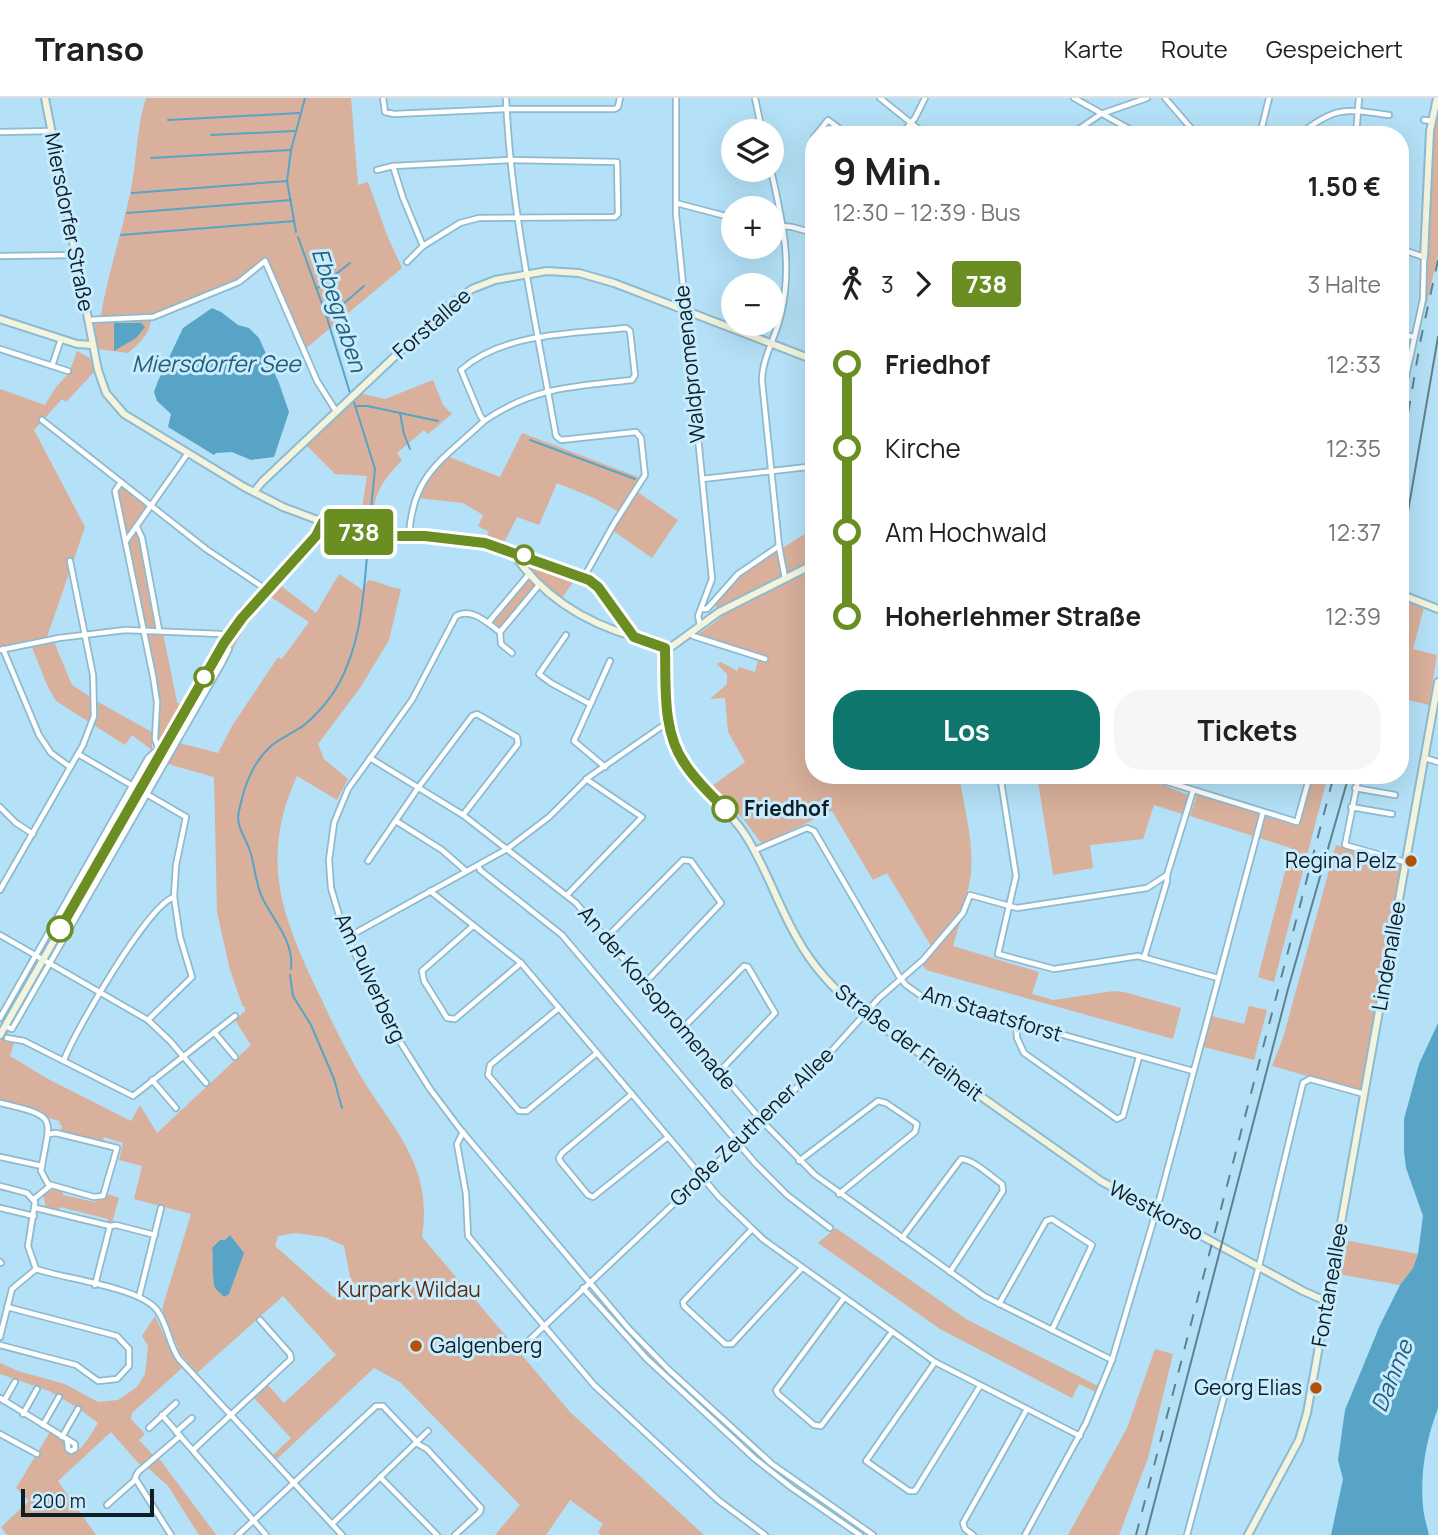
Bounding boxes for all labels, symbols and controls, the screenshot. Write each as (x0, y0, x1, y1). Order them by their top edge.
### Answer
text: Transo (35, 26, 144, 71)
text: Karte (1064, 32, 1123, 65)
text: Route (1161, 32, 1228, 65)
text: Gespeichert (1266, 32, 1403, 65)
map controls (721, 119, 784, 336)
button: layers (721, 119, 784, 182)
street label: Miersdorfer Straße (39, 130, 101, 314)
text: 9 Min. (833, 144, 943, 196)
text: 1.50 € (1307, 168, 1381, 204)
button: + (721, 196, 784, 259)
text: 12:30 – 12:39 · Bus (833, 196, 1021, 228)
water label: Ebbegraben (305, 244, 375, 377)
icon: walk (833, 265, 871, 303)
icon: forward (904, 265, 942, 303)
text: 738 (966, 267, 1007, 300)
text: 3 (881, 268, 894, 300)
text: 3 Halte (1308, 268, 1381, 300)
button: − (721, 273, 784, 336)
street label: Forstallee (386, 281, 476, 365)
street label: Waldpromenade (667, 284, 711, 444)
text: Friedhof (885, 346, 990, 382)
water label: Miersdorfer See (132, 347, 302, 379)
text: 12:33 (1327, 348, 1381, 380)
text: Kirche (885, 430, 961, 466)
text: 12:35 (1326, 432, 1381, 464)
line badge: 738 (319, 509, 399, 555)
text: Am Hochwald (885, 514, 1047, 550)
text: 738 (338, 515, 380, 548)
text: 12:37 (1328, 516, 1381, 548)
unlabelled marker (514, 545, 534, 565)
text: Hoherlehmer Straße (885, 598, 1141, 634)
text: 12:39 (1325, 600, 1381, 632)
unlabelled marker (194, 667, 214, 687)
button: Los (833, 690, 1100, 770)
button: Tickets (1114, 690, 1381, 770)
place label: Friedhof (744, 794, 829, 822)
marker: Friedhof (712, 796, 738, 822)
place label: Regina Pelz (1285, 846, 1397, 874)
marker: Regina Pelz (1403, 853, 1419, 869)
street label: Lindenallee (1365, 899, 1411, 1013)
street label: An der Korsopromenade (573, 900, 743, 1095)
street label: Am Pulverberg (329, 908, 413, 1047)
unlabelled marker (47, 916, 73, 942)
street label: Straße der Freiheit (830, 977, 989, 1107)
street label: Am Staatsforst (919, 978, 1066, 1048)
street label: Große Zeuthener Allee (663, 1040, 840, 1212)
street label: Westkorso (1104, 1174, 1209, 1247)
street label: Fontaneallee (1304, 1220, 1354, 1349)
park label: Kurpark Wildau (337, 1275, 481, 1303)
place label: Galgenberg (430, 1331, 543, 1359)
water label: Dahme (1362, 1334, 1420, 1416)
marker: Galgenberg (408, 1338, 424, 1354)
place label: Georg Elias (1194, 1373, 1302, 1401)
marker: Georg Elias (1308, 1380, 1324, 1396)
scale bar (21, 1486, 154, 1518)
text: 200 m (32, 1488, 86, 1514)

